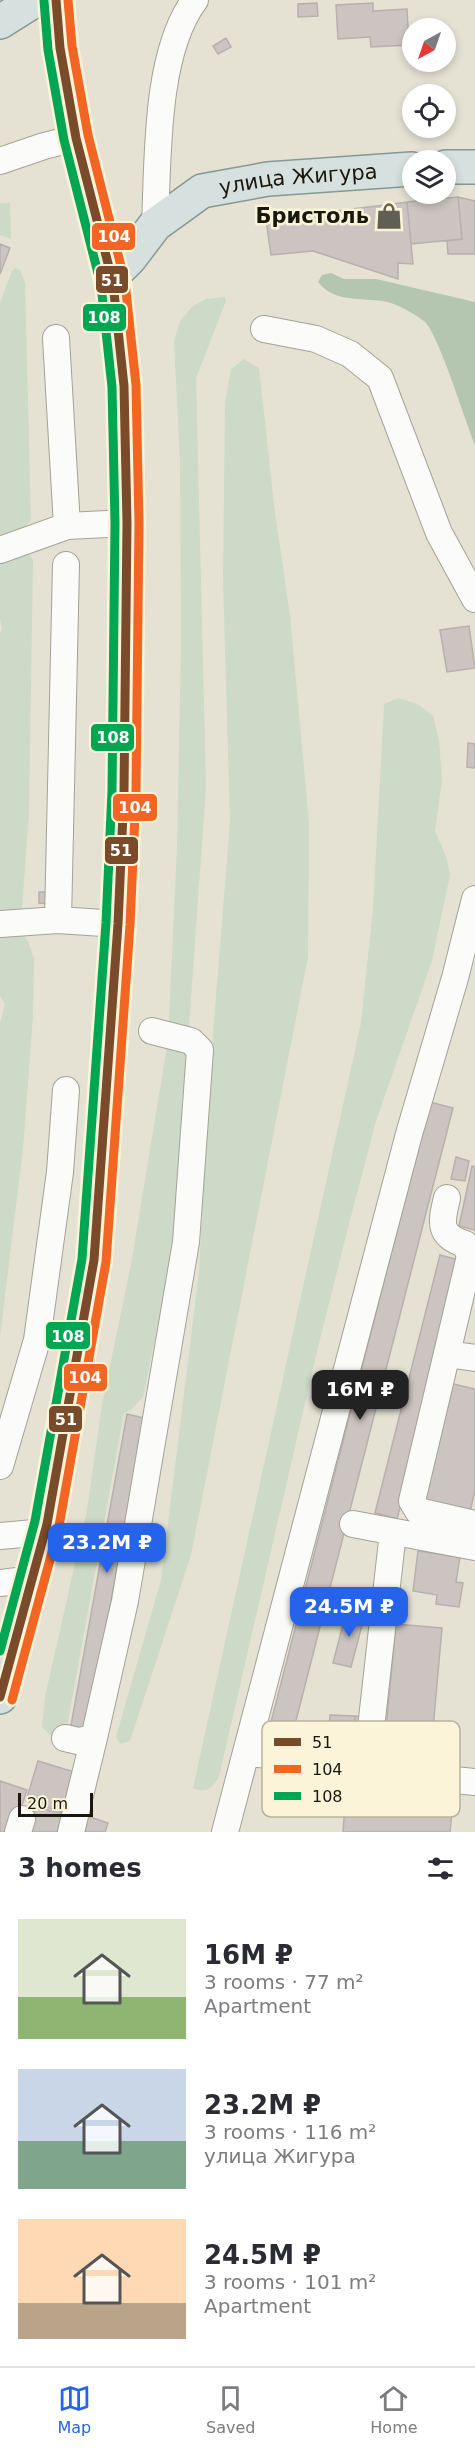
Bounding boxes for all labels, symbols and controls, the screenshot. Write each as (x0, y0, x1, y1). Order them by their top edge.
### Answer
north arrow (402, 18, 456, 72)
map controls (402, 18, 456, 204)
button: locate (402, 84, 456, 138)
button: layers (402, 150, 456, 204)
street label: улица Жигура (217, 159, 378, 200)
shop icon: Бристоль (374, 201, 404, 231)
place label: Бристоль (256, 204, 369, 228)
line badge: 104 (91, 222, 136, 251)
text: 104 (97, 227, 131, 246)
line badge: 51 (95, 265, 129, 294)
text: 51 (101, 271, 123, 290)
line badge: 108 (82, 303, 127, 332)
text: 108 (87, 308, 121, 327)
line badge: 108 (90, 723, 135, 752)
text: 108 (96, 728, 130, 747)
line badge: 104 (112, 793, 158, 822)
text: 104 (118, 798, 152, 817)
line badge: 51 (104, 836, 139, 865)
text: 51 (110, 841, 132, 860)
line badge: 108 (45, 1321, 91, 1350)
text: 108 (51, 1327, 85, 1346)
line badge: 104 (63, 1363, 108, 1392)
text: 104 (68, 1368, 102, 1387)
pin: 16M ₽ (318, 1370, 402, 1421)
text: 16M ₽ (326, 1377, 394, 1401)
line badge: 51 (48, 1405, 83, 1433)
text: 51 (55, 1410, 77, 1429)
pin: 23.2M ₽ (52, 1523, 162, 1574)
text: 23.2M ₽ (62, 1530, 152, 1554)
pin: 24.5M ₽ (294, 1587, 404, 1638)
text: 24.5M ₽ (304, 1594, 394, 1618)
legend (262, 1721, 460, 1817)
text: 51 (312, 1733, 332, 1752)
text: 104 (312, 1760, 343, 1779)
text: 108 (312, 1787, 343, 1806)
scale bar (18, 1790, 93, 1818)
text: 20 m (27, 1794, 68, 1813)
icon: filters (424, 1852, 457, 1885)
text: 3 homes (18, 1853, 142, 1883)
text: 16M ₽ (204, 1940, 293, 1970)
icon: home (66, 1943, 138, 2015)
text: 3 rooms · 77 m² (204, 1970, 364, 1994)
text: Apartment (204, 1994, 311, 2018)
text: 23.2M ₽ (204, 2090, 321, 2120)
icon: home (66, 2093, 138, 2165)
text: 3 rooms · 116 m² (204, 2120, 376, 2144)
text: улица Жигура (204, 2144, 356, 2168)
text: 24.5M ₽ (204, 2240, 321, 2270)
icon: home (66, 2243, 138, 2315)
text: 3 rooms · 101 m² (204, 2270, 376, 2294)
text: Apartment (204, 2294, 311, 2318)
tab: Map (57, 2382, 91, 2437)
tab: Saved (206, 2382, 255, 2437)
tab: Home (370, 2382, 418, 2437)

